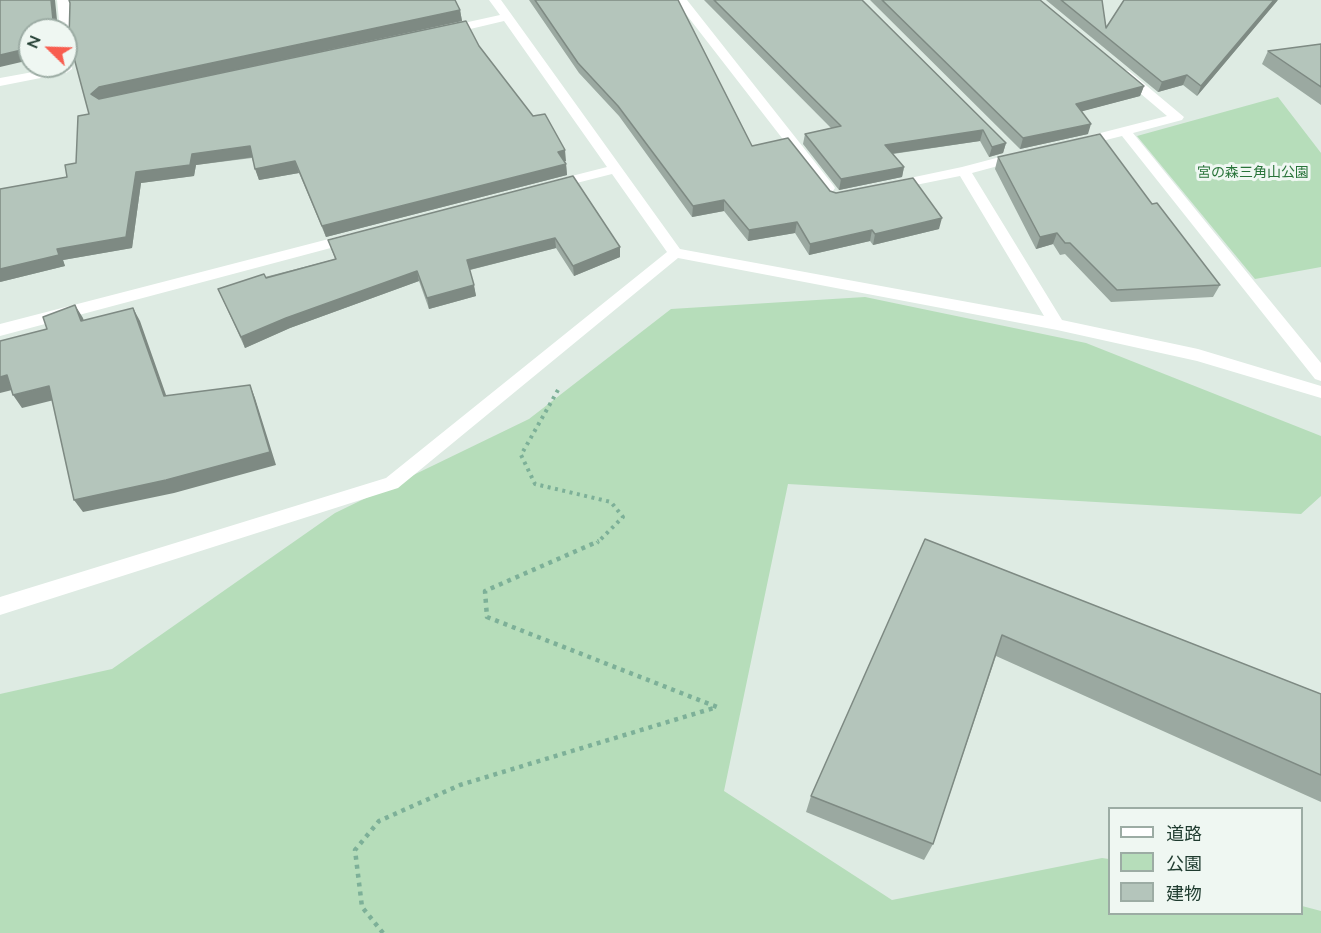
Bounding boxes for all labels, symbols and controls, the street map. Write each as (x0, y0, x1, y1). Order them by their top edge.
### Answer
north arrow (18, 18, 78, 78)
text: N (22, 32, 45, 51)
park label: 宮の森三角山公園 (1197, 165, 1309, 181)
legend (1108, 807, 1303, 915)
text: 道路 (1166, 822, 1202, 845)
text: 公園 (1166, 852, 1202, 875)
text: 建物 (1166, 882, 1202, 905)

